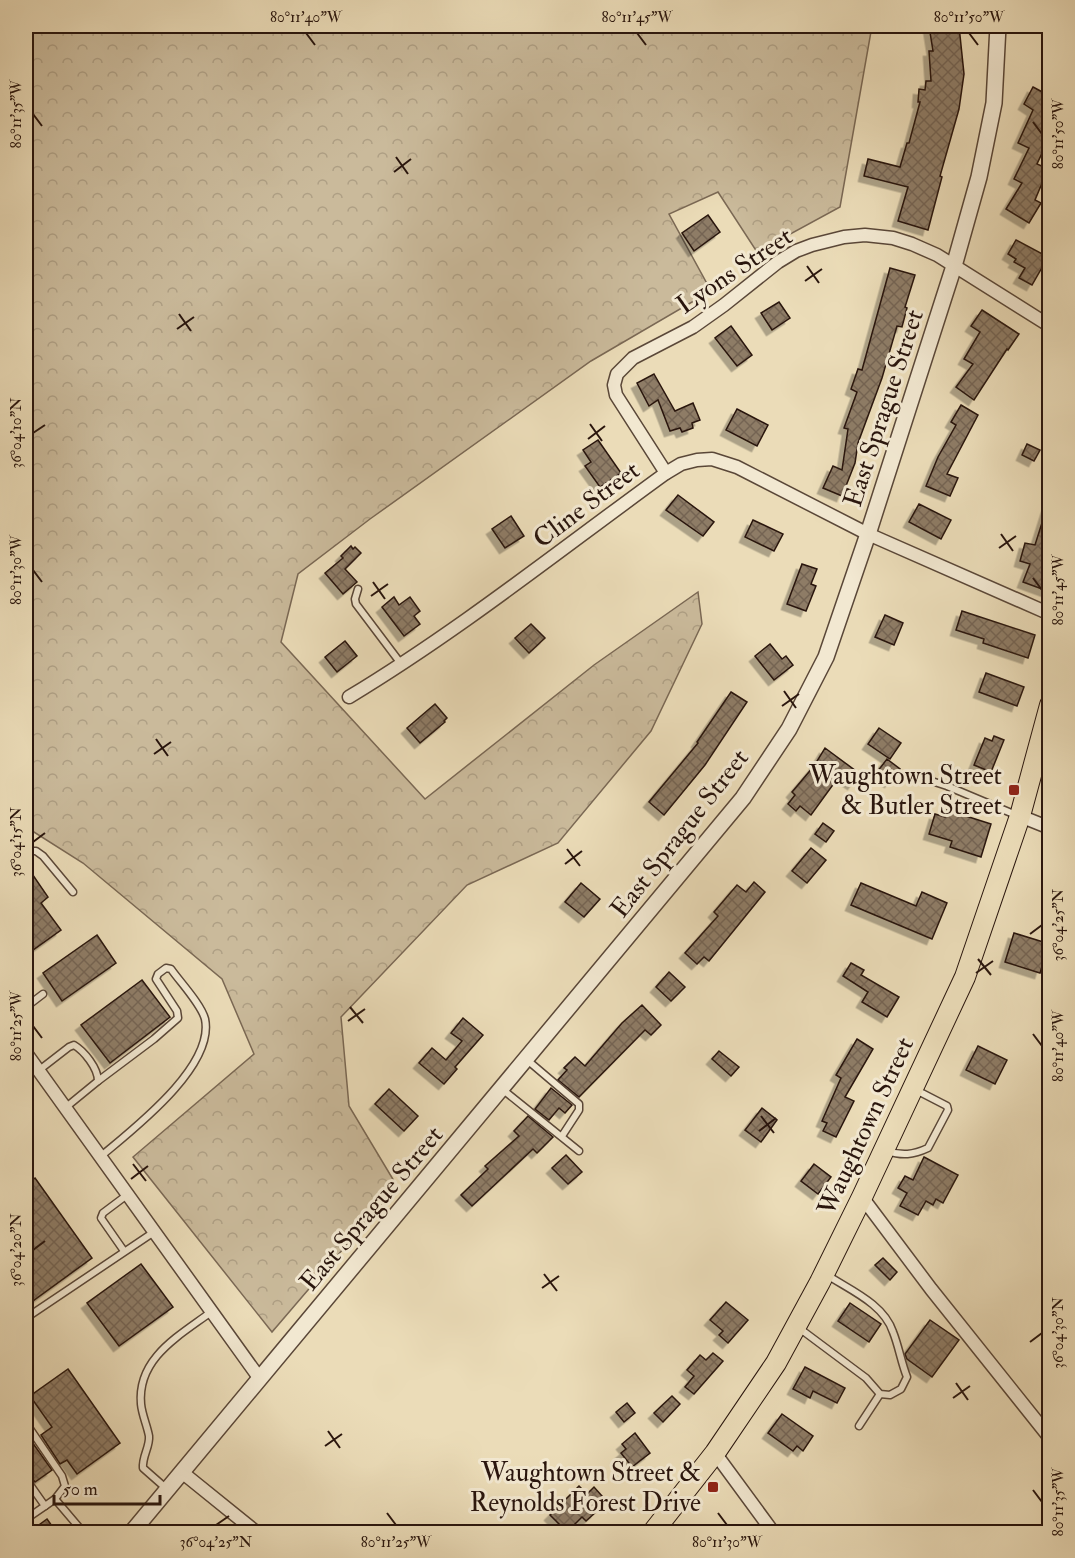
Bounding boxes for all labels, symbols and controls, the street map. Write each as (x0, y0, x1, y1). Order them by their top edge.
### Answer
text: 80°11'40"W (270, 8, 343, 27)
text: 80°11'45"W (601, 8, 673, 27)
text: 80°11'50"W (934, 8, 1005, 27)
text: 80°11'35"W (7, 79, 26, 148)
text: 80°11'50"W (1049, 98, 1068, 169)
street label: Lyons Street (670, 220, 799, 321)
street label: East Sprague Street (837, 306, 932, 511)
text: 36°04'10"N (7, 397, 26, 469)
street label: Cline Street (527, 454, 646, 555)
text: 80°11'30"W (7, 534, 26, 605)
text: 80°11'45"W (1049, 554, 1068, 626)
street label: East Sprague Street (604, 743, 756, 925)
place label: Waughtown Street & Butler Street (808, 760, 1002, 822)
marker: Waughtown Street & Butler Street (1007, 783, 1021, 797)
text: 36°04'15"N (7, 806, 26, 877)
text: 36°04'25"N (1049, 888, 1068, 961)
text: 80°11'25"W (7, 990, 26, 1061)
text: 80°11'40"W (1049, 1009, 1068, 1082)
street label: Waughtown Street (810, 1032, 921, 1221)
street label: East Sprague Street (293, 1120, 451, 1298)
text: 36°04'20"N (7, 1213, 26, 1287)
text: 36°04'30"N (1049, 1297, 1068, 1369)
place label: Waughtown Street & Reynolds Forest Drive (470, 1457, 701, 1519)
text: 80°11'35"W (1049, 1467, 1068, 1536)
scale bar (54, 1468, 160, 1506)
text: 50 m (63, 1478, 98, 1501)
marker: Waughtown Street & Reynolds Forest Drive (706, 1480, 720, 1494)
text: 36°04'25"N (180, 1533, 253, 1552)
text: 80°11'25"W (361, 1533, 432, 1552)
text: 80°11'30"W (692, 1533, 763, 1552)

